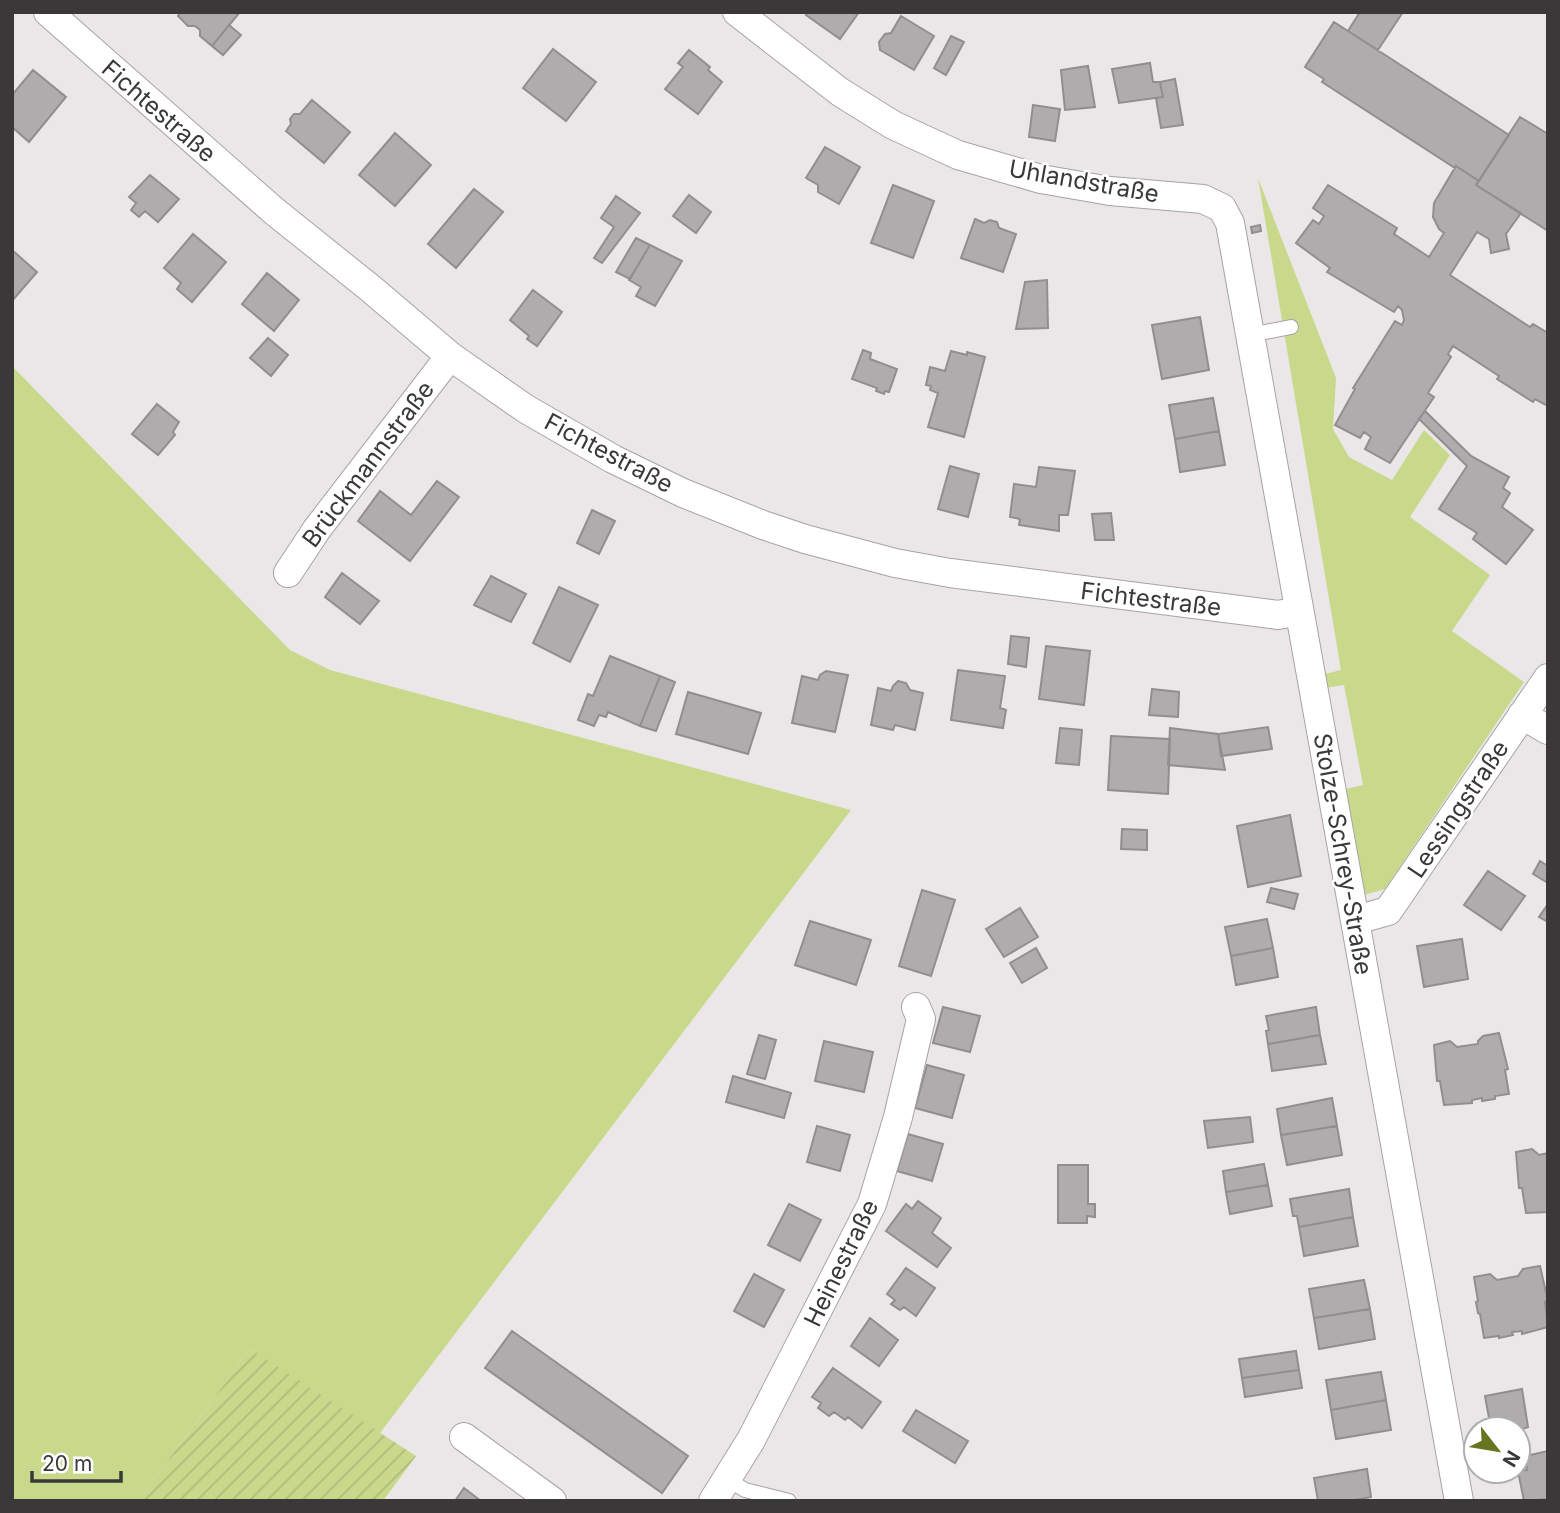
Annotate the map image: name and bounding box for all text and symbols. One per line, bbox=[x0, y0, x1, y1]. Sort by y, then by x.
street label: Fichtestraße bbox=[96, 54, 222, 168]
street label: Uhlandstraße bbox=[1007, 154, 1161, 208]
street label: Brückmannstraße bbox=[296, 375, 440, 553]
street label: Fichtestraße bbox=[540, 407, 678, 499]
street label: Fichtestraße bbox=[1079, 576, 1223, 622]
street label: Stolze-Schrey-Straße bbox=[1307, 731, 1379, 977]
street label: Lessingstraße bbox=[1401, 735, 1515, 883]
street label: Heinestraße bbox=[798, 1195, 884, 1331]
north arrow bbox=[1462, 1415, 1532, 1485]
scale bar bbox=[32, 1440, 121, 1484]
text: N bbox=[1498, 1446, 1525, 1471]
text: 20 m bbox=[42, 1451, 92, 1476]

